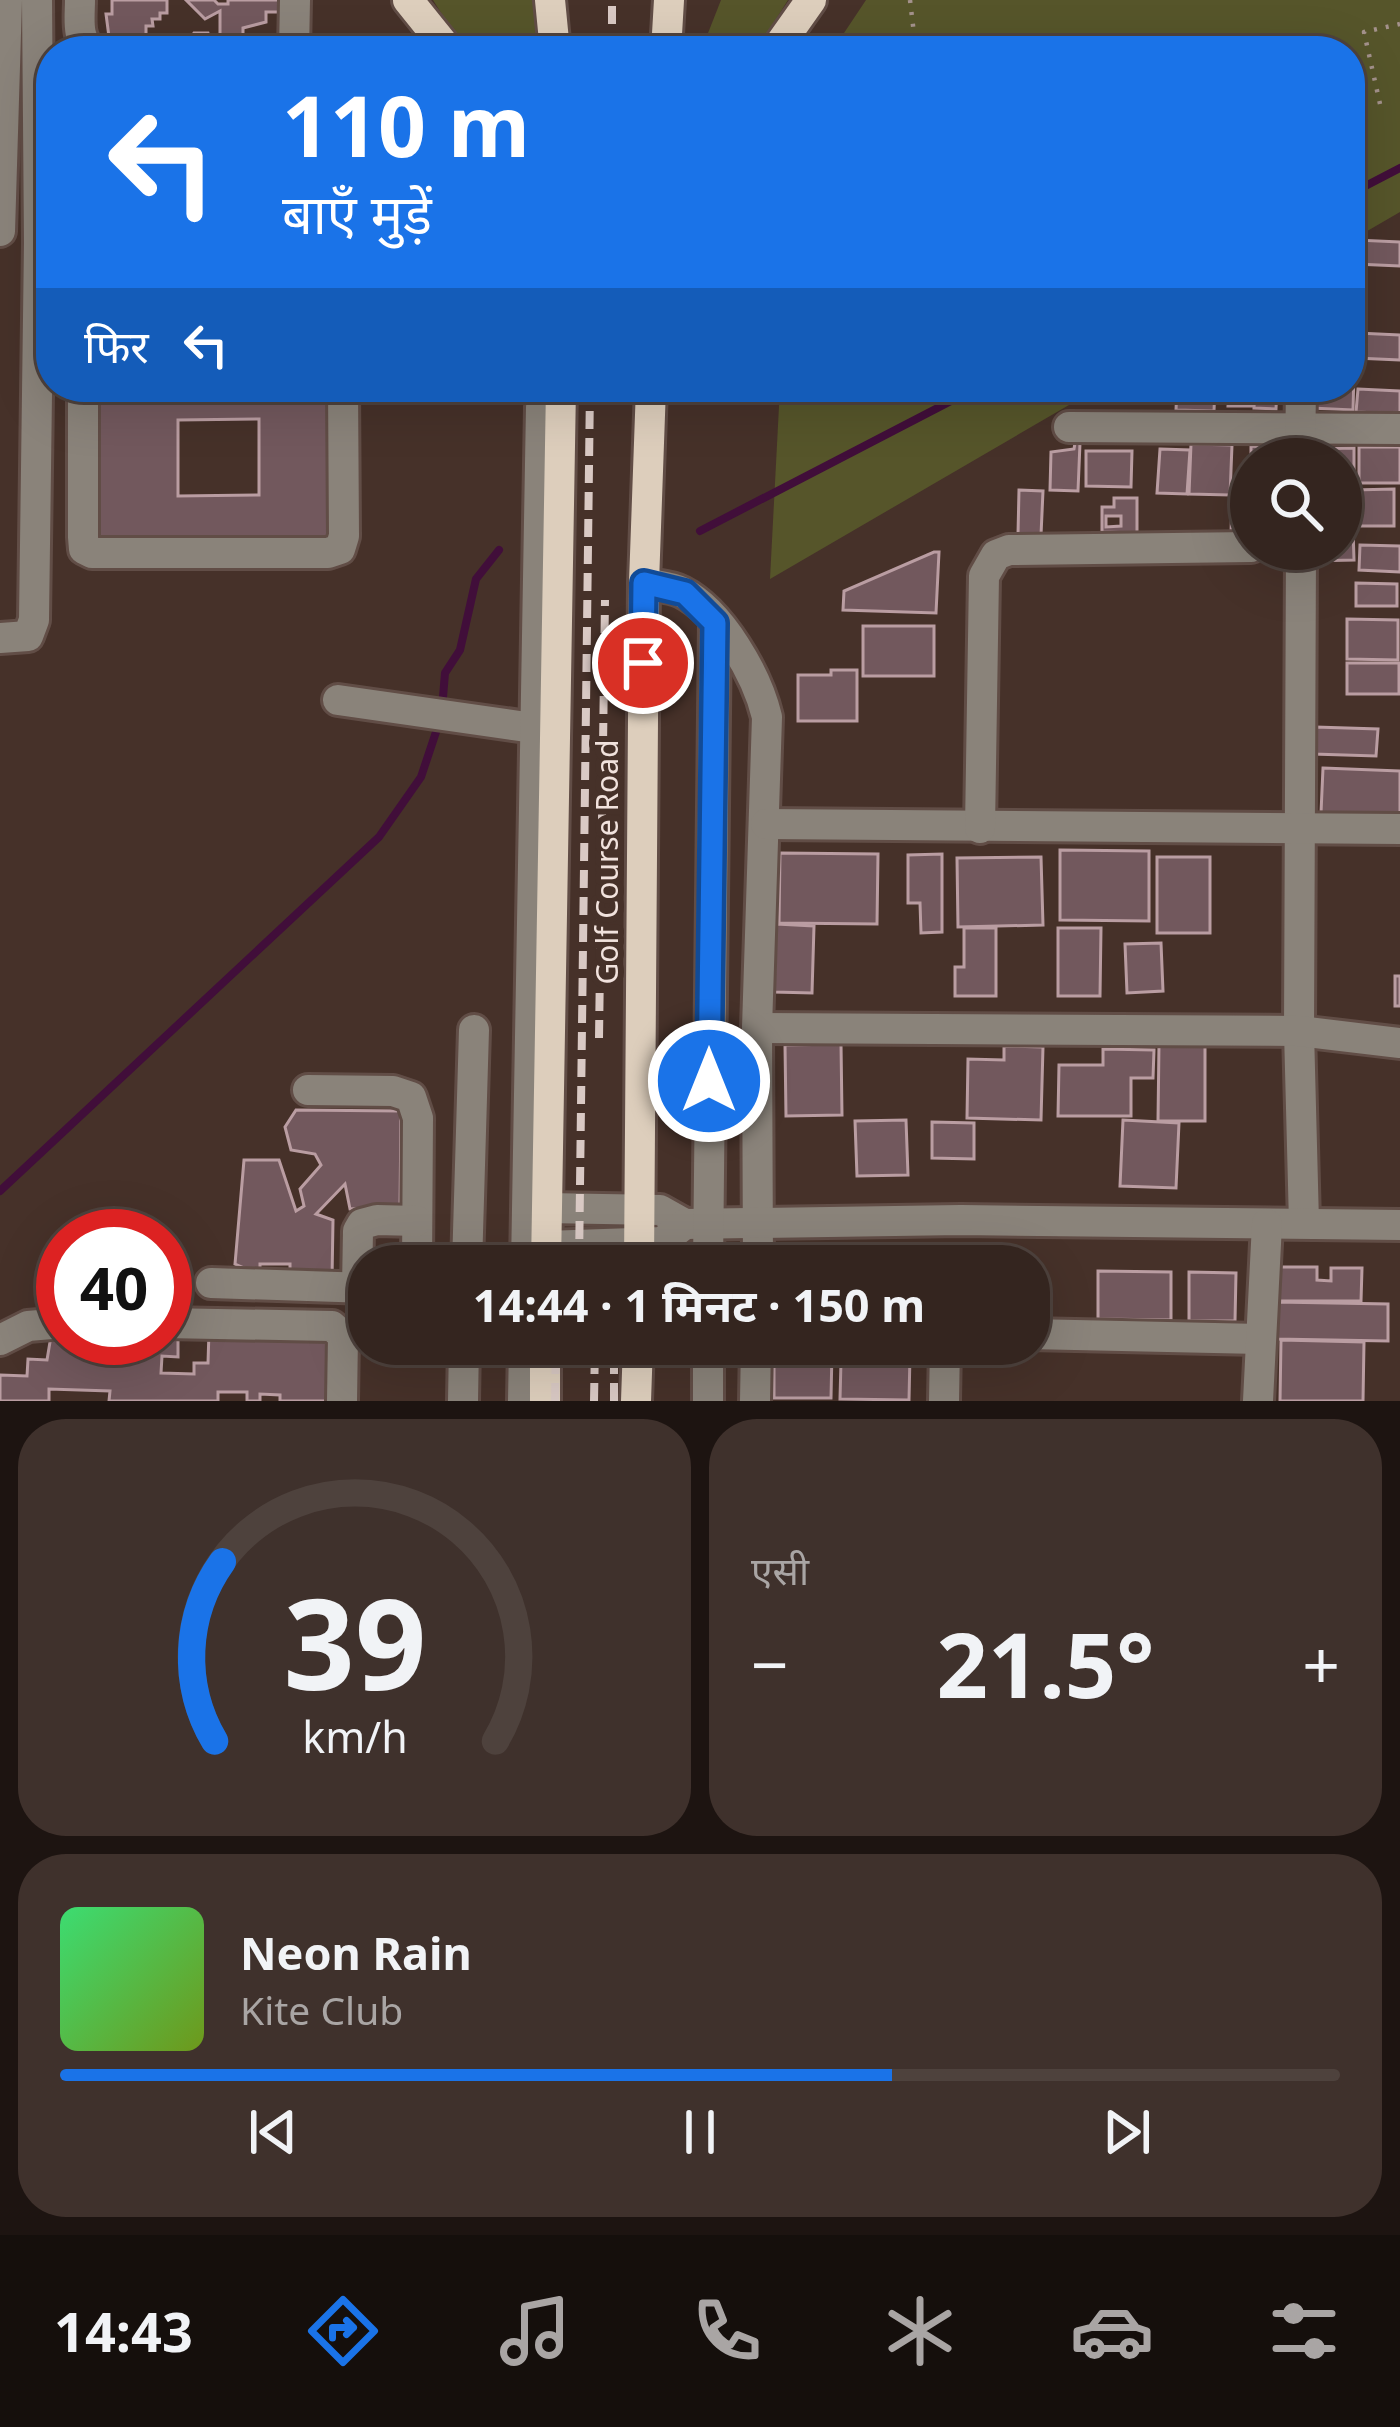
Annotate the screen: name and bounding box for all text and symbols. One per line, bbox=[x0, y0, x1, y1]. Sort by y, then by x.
text: 110 m bbox=[282, 67, 530, 182]
icon: left bbox=[84, 84, 240, 240]
text: बाएँ मुड़ें bbox=[282, 176, 432, 250]
icon: left bbox=[173, 312, 239, 378]
text: फिर bbox=[84, 315, 149, 376]
map controls bbox=[1230, 438, 1362, 570]
button: search bbox=[1230, 438, 1362, 570]
pin bbox=[592, 612, 694, 714]
icon: arrive bbox=[610, 630, 676, 696]
street label: Golf Course Road bbox=[586, 739, 627, 985]
position arrow bbox=[646, 1018, 772, 1144]
speed limit sign: 40 bbox=[36, 1209, 192, 1365]
text: 14:44 · 1 मिनट · 150 m bbox=[473, 1274, 925, 1335]
text: एसी bbox=[751, 1543, 809, 1596]
text: 39 bbox=[283, 1557, 426, 1727]
text: 21.5° bbox=[937, 1602, 1154, 1724]
text: − bbox=[751, 1618, 789, 1708]
text: + bbox=[1302, 1618, 1340, 1708]
text: km/h bbox=[302, 1706, 407, 1765]
text: Neon Rain bbox=[240, 1922, 472, 1983]
text: Kite Club bbox=[240, 1983, 403, 2036]
icon: previous bbox=[240, 2099, 306, 2165]
icon: pause bbox=[667, 2099, 733, 2165]
icon: next bbox=[1094, 2099, 1160, 2165]
icon: directions bbox=[301, 2289, 385, 2373]
icon: music bbox=[493, 2289, 577, 2373]
icon: phone bbox=[685, 2289, 769, 2373]
icon: climate bbox=[878, 2289, 962, 2373]
icon: car bbox=[1070, 2289, 1154, 2373]
icon: filters bbox=[1262, 2289, 1346, 2373]
text: 14:43 bbox=[54, 2294, 193, 2368]

